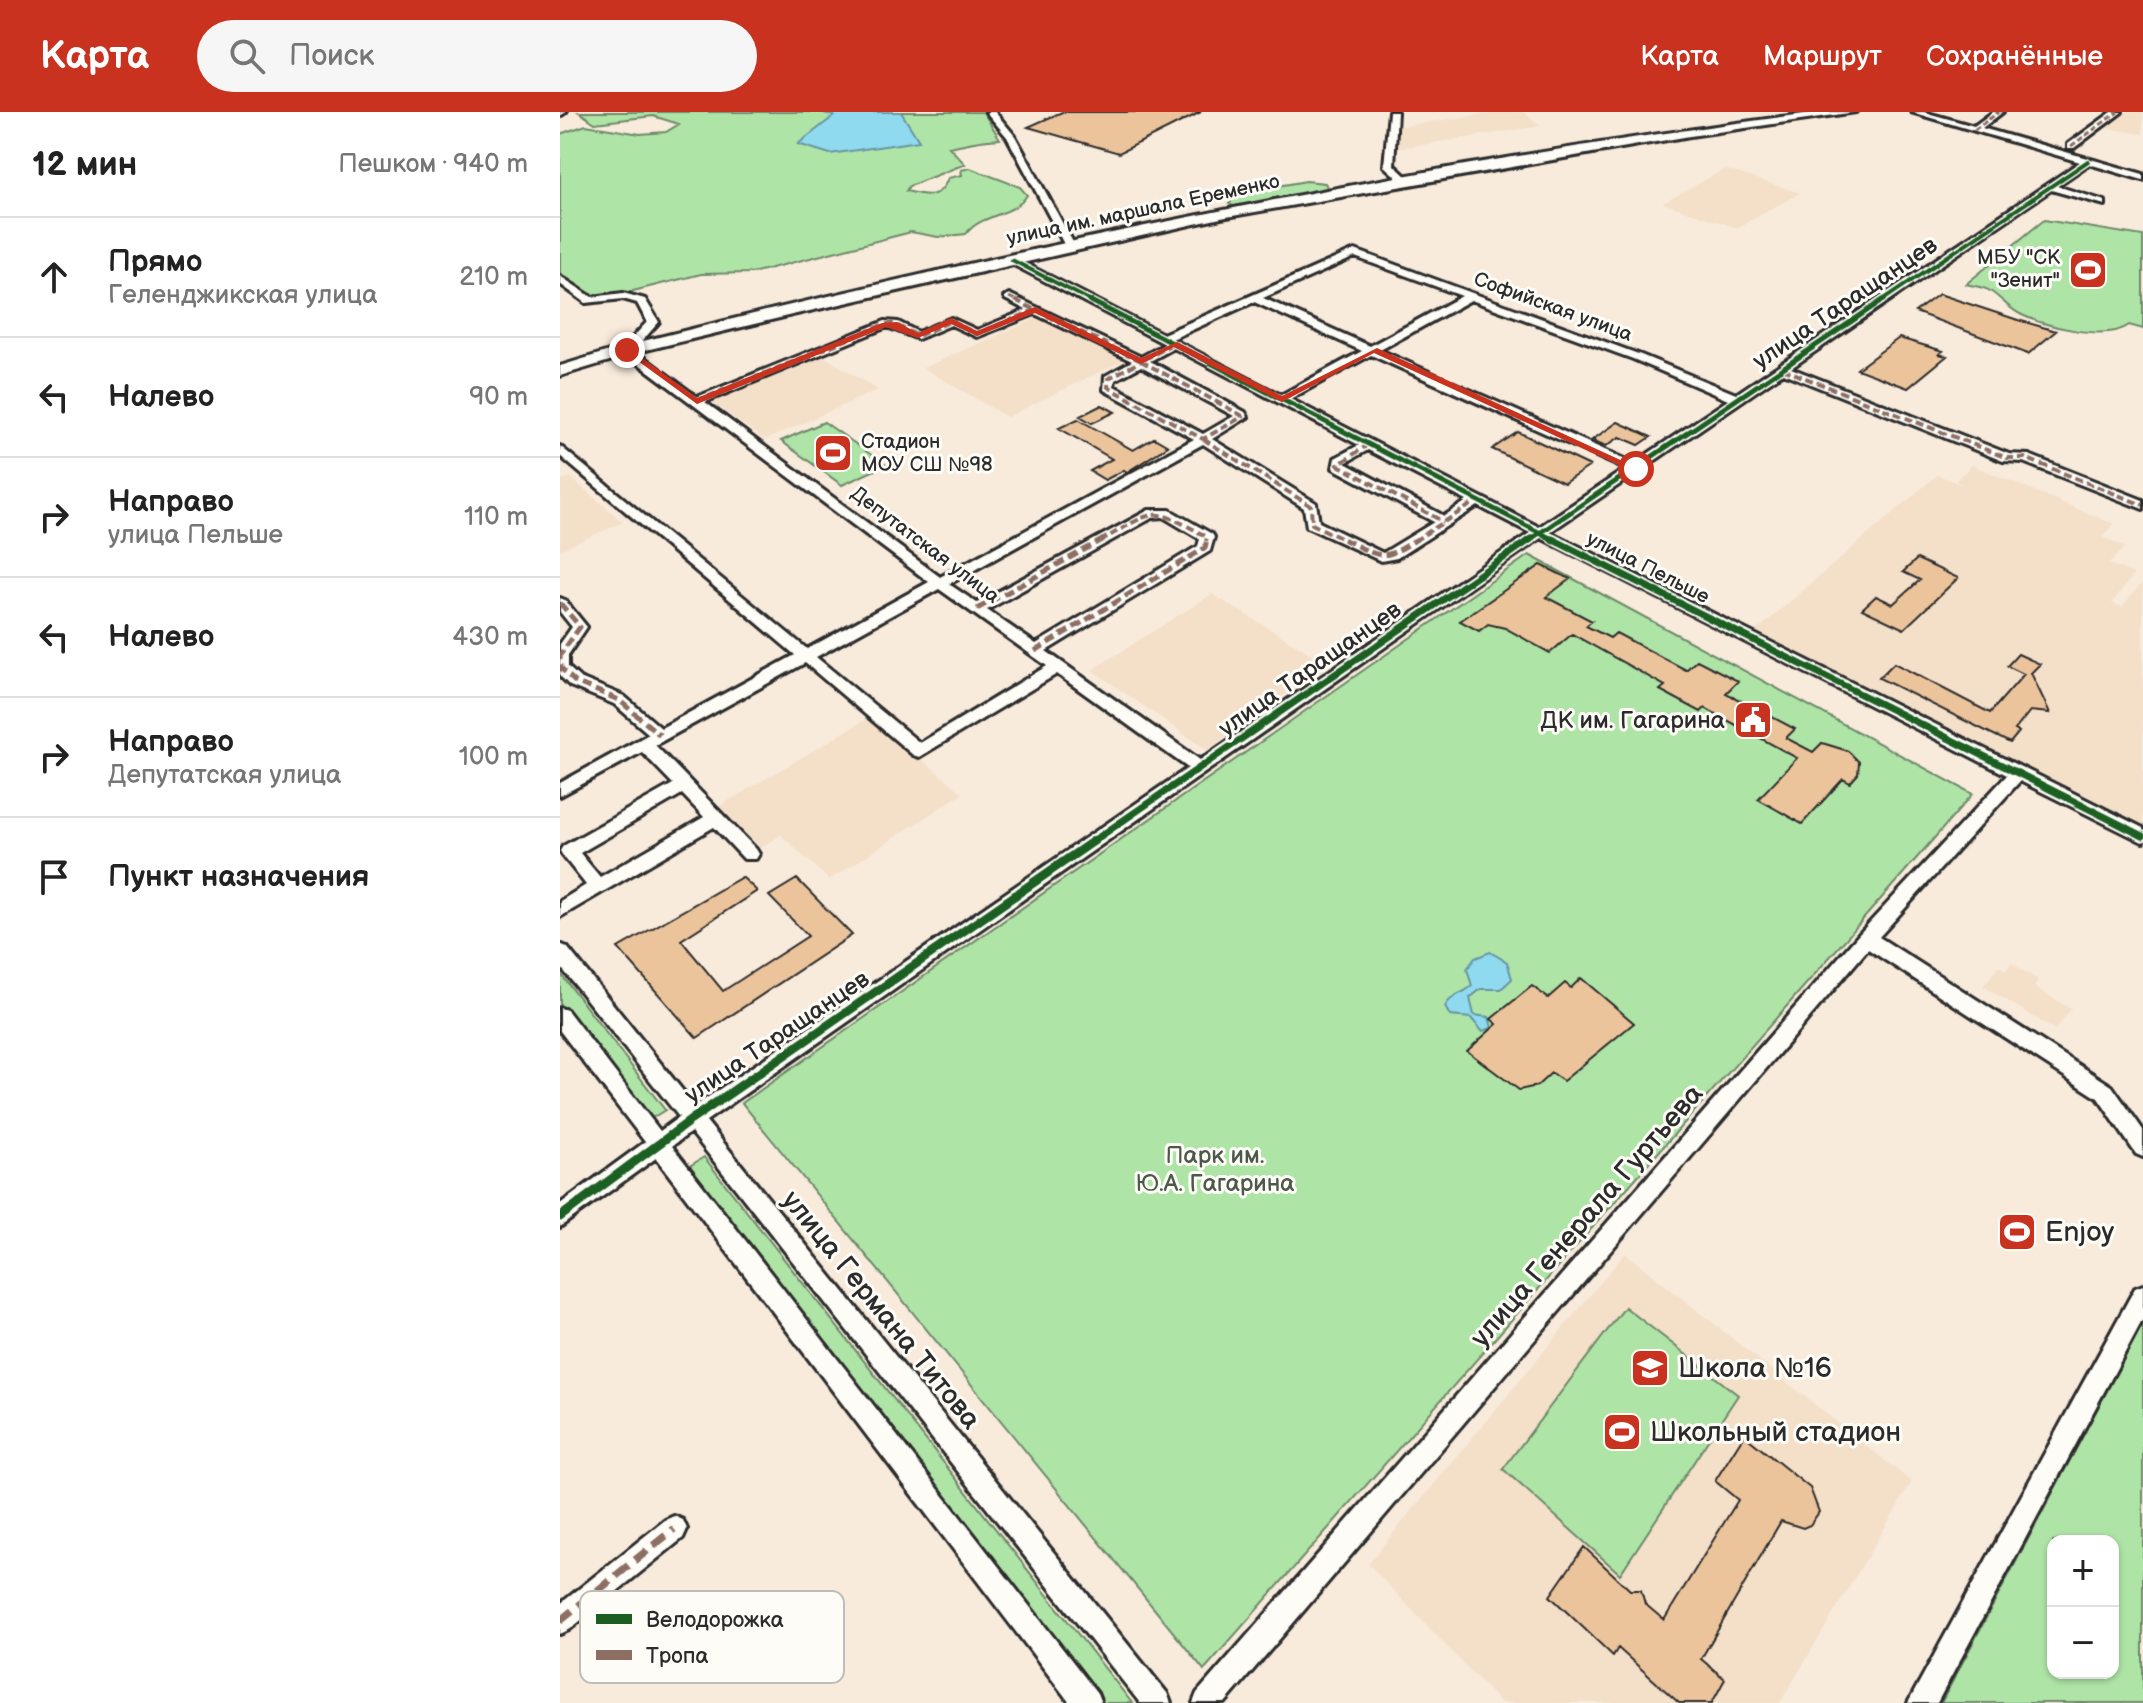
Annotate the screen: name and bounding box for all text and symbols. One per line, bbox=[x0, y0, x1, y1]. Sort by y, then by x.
search box bbox=[197, 20, 757, 92]
text: Карта bbox=[40, 34, 149, 79]
icon: search bbox=[225, 34, 269, 78]
text: Поиск bbox=[289, 38, 375, 74]
text: Карта bbox=[1640, 40, 1719, 73]
text: Маршрут bbox=[1763, 40, 1882, 73]
text: Сохранённые bbox=[1926, 40, 2103, 73]
text: 12 мин bbox=[32, 144, 137, 185]
text: Пешком · 940 m bbox=[338, 149, 528, 180]
street label: улица им. маршала Еременко bbox=[1004, 169, 1282, 251]
street label: улица Таращанцев bbox=[1747, 230, 1943, 375]
text: Прямо bbox=[108, 244, 202, 280]
place label: МБУ "СК "Зенит" bbox=[1977, 246, 2060, 293]
sports icon: МБУ "СК "Зенит" bbox=[2067, 249, 2109, 291]
icon: ahead bbox=[32, 255, 76, 299]
text: 210 m bbox=[459, 262, 528, 293]
street label: Софийская улица bbox=[1470, 267, 1636, 347]
text: Геленджикская улица bbox=[108, 280, 378, 311]
route end bbox=[609, 332, 645, 368]
icon: left bbox=[32, 375, 76, 419]
text: Налево bbox=[108, 379, 214, 415]
text: 90 m bbox=[469, 382, 528, 413]
place label: Стадион МОУ СШ №98 bbox=[861, 430, 993, 477]
sports icon: Стадион МОУ СШ №98 bbox=[812, 432, 854, 474]
route start bbox=[1618, 451, 1654, 487]
street label: Депутатская улица bbox=[846, 481, 1004, 609]
text: Направо bbox=[108, 484, 234, 520]
icon: right bbox=[32, 495, 76, 539]
text: 110 m bbox=[464, 502, 528, 533]
text: улица Пельше bbox=[108, 520, 283, 551]
street label: улица Пельше bbox=[1583, 527, 1713, 609]
street label: улица Таращанцев bbox=[1213, 595, 1407, 743]
icon: left bbox=[32, 615, 76, 659]
text: Налево bbox=[108, 619, 214, 655]
text: 430 m bbox=[452, 622, 528, 653]
public building icon: ДК им. Гагарина bbox=[1732, 699, 1774, 741]
place label: ДК им. Гагарина bbox=[1541, 706, 1725, 735]
text: Направо bbox=[108, 724, 234, 760]
icon: right bbox=[32, 735, 76, 779]
text: 100 m bbox=[459, 742, 528, 773]
text: Депутатская улица bbox=[108, 760, 341, 791]
icon: arrive bbox=[32, 855, 76, 899]
text: Пункт назначения bbox=[108, 859, 369, 895]
street label: улица Таращанцев bbox=[679, 964, 875, 1109]
street label: улица Генерала Гуртьева bbox=[1464, 1078, 1710, 1354]
park label: Парк им. Ю.А. Гагарина bbox=[1135, 1141, 1295, 1198]
street label: улица Германа Титова bbox=[775, 1184, 988, 1436]
sports icon: Enjoy bbox=[1996, 1211, 2038, 1253]
place label: Enjoy bbox=[2045, 1216, 2114, 1249]
school or university icon: Школа №16 bbox=[1629, 1347, 1671, 1389]
place label: Школа №16 bbox=[1678, 1352, 1832, 1385]
sports icon: Школьный стадион bbox=[1601, 1411, 1643, 1453]
place label: Школьный стадион bbox=[1650, 1416, 1901, 1449]
map controls bbox=[2047, 1535, 2119, 1679]
button: + bbox=[2047, 1535, 2119, 1607]
legend bbox=[580, 1591, 844, 1683]
text: Велодорожка bbox=[646, 1607, 784, 1634]
button: − bbox=[2047, 1607, 2119, 1679]
text: Тропа bbox=[646, 1643, 708, 1670]

